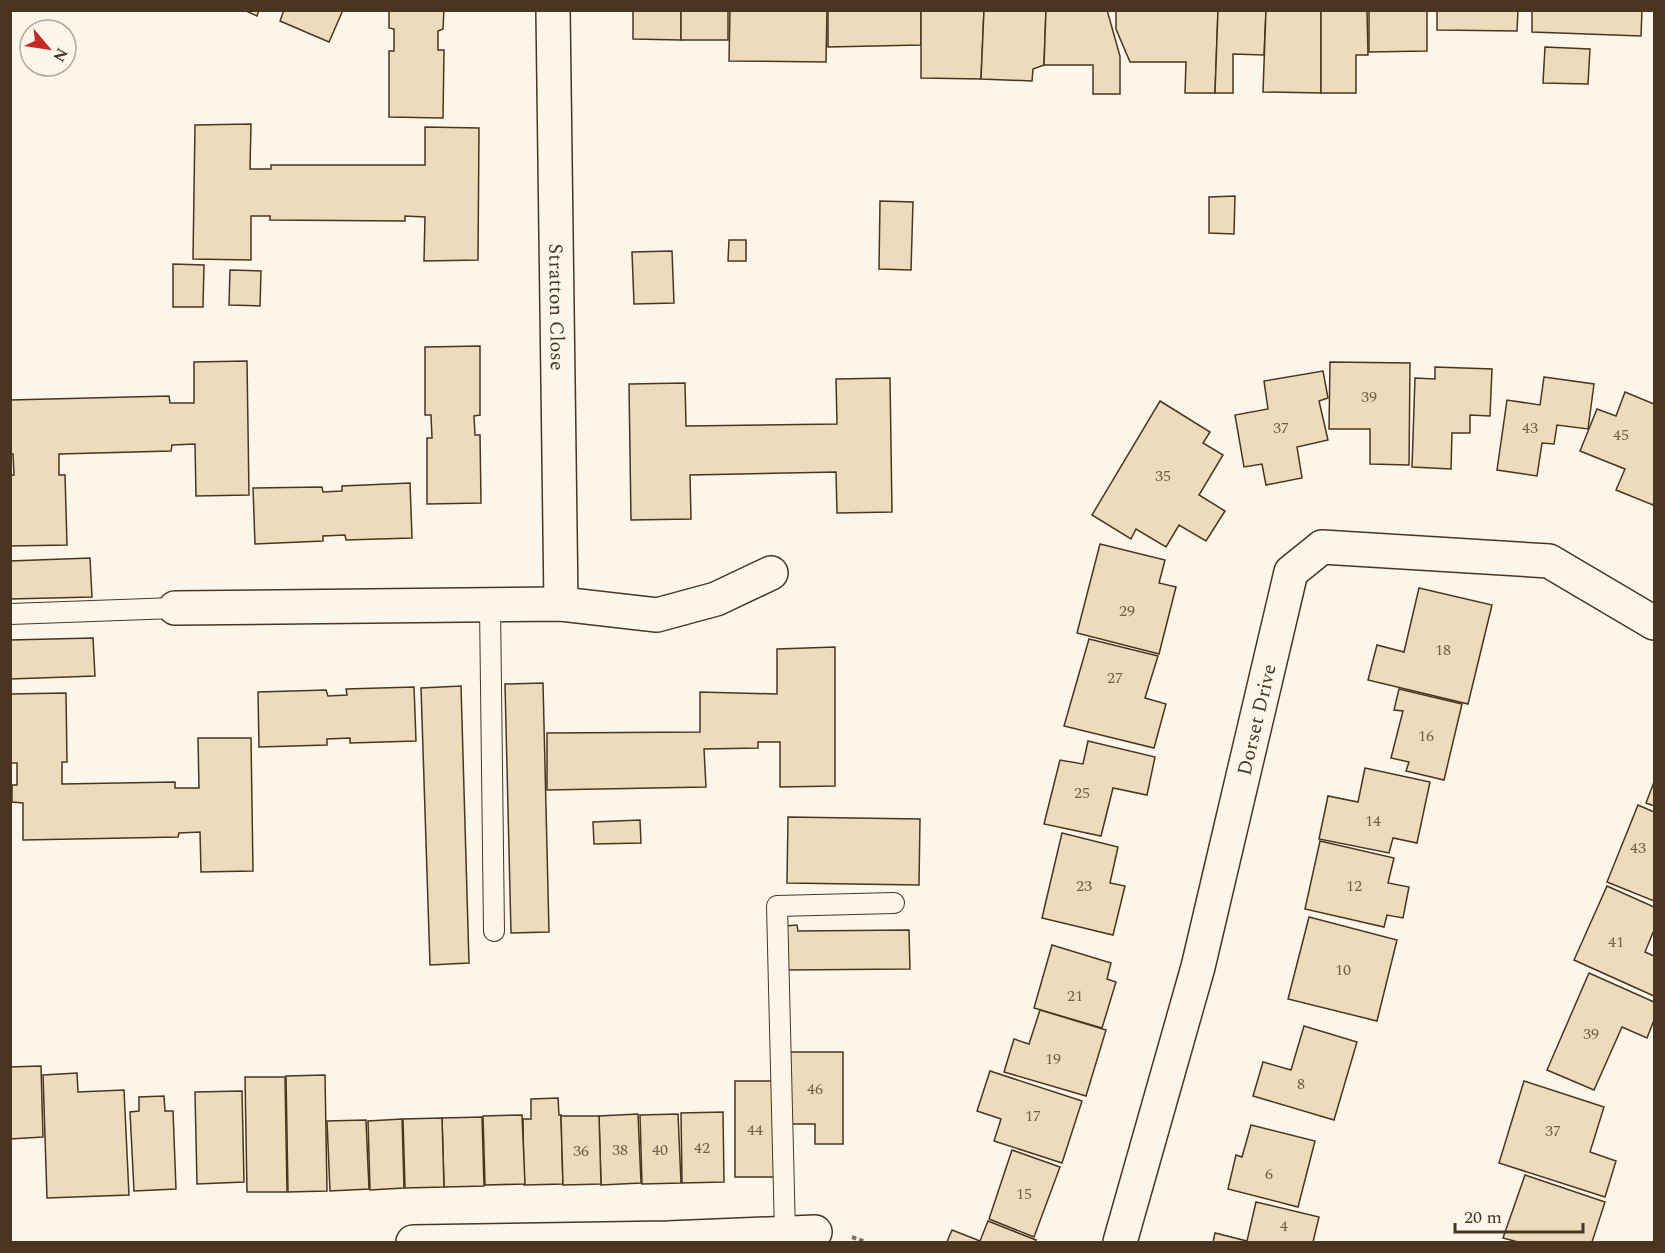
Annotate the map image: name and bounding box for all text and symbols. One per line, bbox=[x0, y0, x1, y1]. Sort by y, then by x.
north arrow bbox=[18, 18, 78, 78]
text: N bbox=[47, 43, 74, 66]
street label: Stratton Close bbox=[540, 243, 572, 371]
house number: 39 bbox=[1361, 385, 1377, 409]
house number: 37 bbox=[1273, 416, 1289, 440]
house number: 43 bbox=[1522, 416, 1538, 440]
house number: 45 bbox=[1613, 423, 1629, 447]
house number: 35 bbox=[1155, 464, 1171, 488]
house number: 29 bbox=[1119, 599, 1135, 623]
house number: 18 bbox=[1435, 638, 1451, 662]
street label: Dorset Drive bbox=[1230, 661, 1285, 779]
house number: 27 bbox=[1107, 666, 1123, 690]
house number: 16 bbox=[1418, 724, 1434, 748]
house number: 25 bbox=[1074, 781, 1090, 805]
house number: 14 bbox=[1365, 809, 1381, 833]
house number: 43 bbox=[1630, 836, 1646, 860]
house number: 23 bbox=[1076, 874, 1092, 898]
house number: 12 bbox=[1346, 874, 1362, 898]
house number: 41 bbox=[1608, 930, 1624, 954]
house number: 10 bbox=[1335, 958, 1351, 982]
house number: 21 bbox=[1067, 984, 1083, 1008]
house number: 39 bbox=[1583, 1022, 1599, 1046]
house number: 19 bbox=[1045, 1047, 1061, 1071]
house number: 8 bbox=[1297, 1072, 1305, 1096]
house number: 46 bbox=[807, 1077, 823, 1101]
house number: 17 bbox=[1025, 1104, 1041, 1128]
house number: 44 bbox=[747, 1118, 763, 1142]
house number: 37 bbox=[1545, 1119, 1561, 1143]
house number: 42 bbox=[694, 1136, 710, 1160]
house number: 38 bbox=[612, 1138, 628, 1162]
house number: 40 bbox=[652, 1138, 668, 1162]
house number: 36 bbox=[573, 1139, 589, 1163]
house number: 6 bbox=[1265, 1162, 1273, 1186]
house number: 15 bbox=[1016, 1182, 1032, 1206]
scale bar bbox=[1455, 1196, 1582, 1234]
text: 20 m bbox=[1464, 1204, 1502, 1231]
house number: 4 bbox=[1280, 1214, 1288, 1238]

